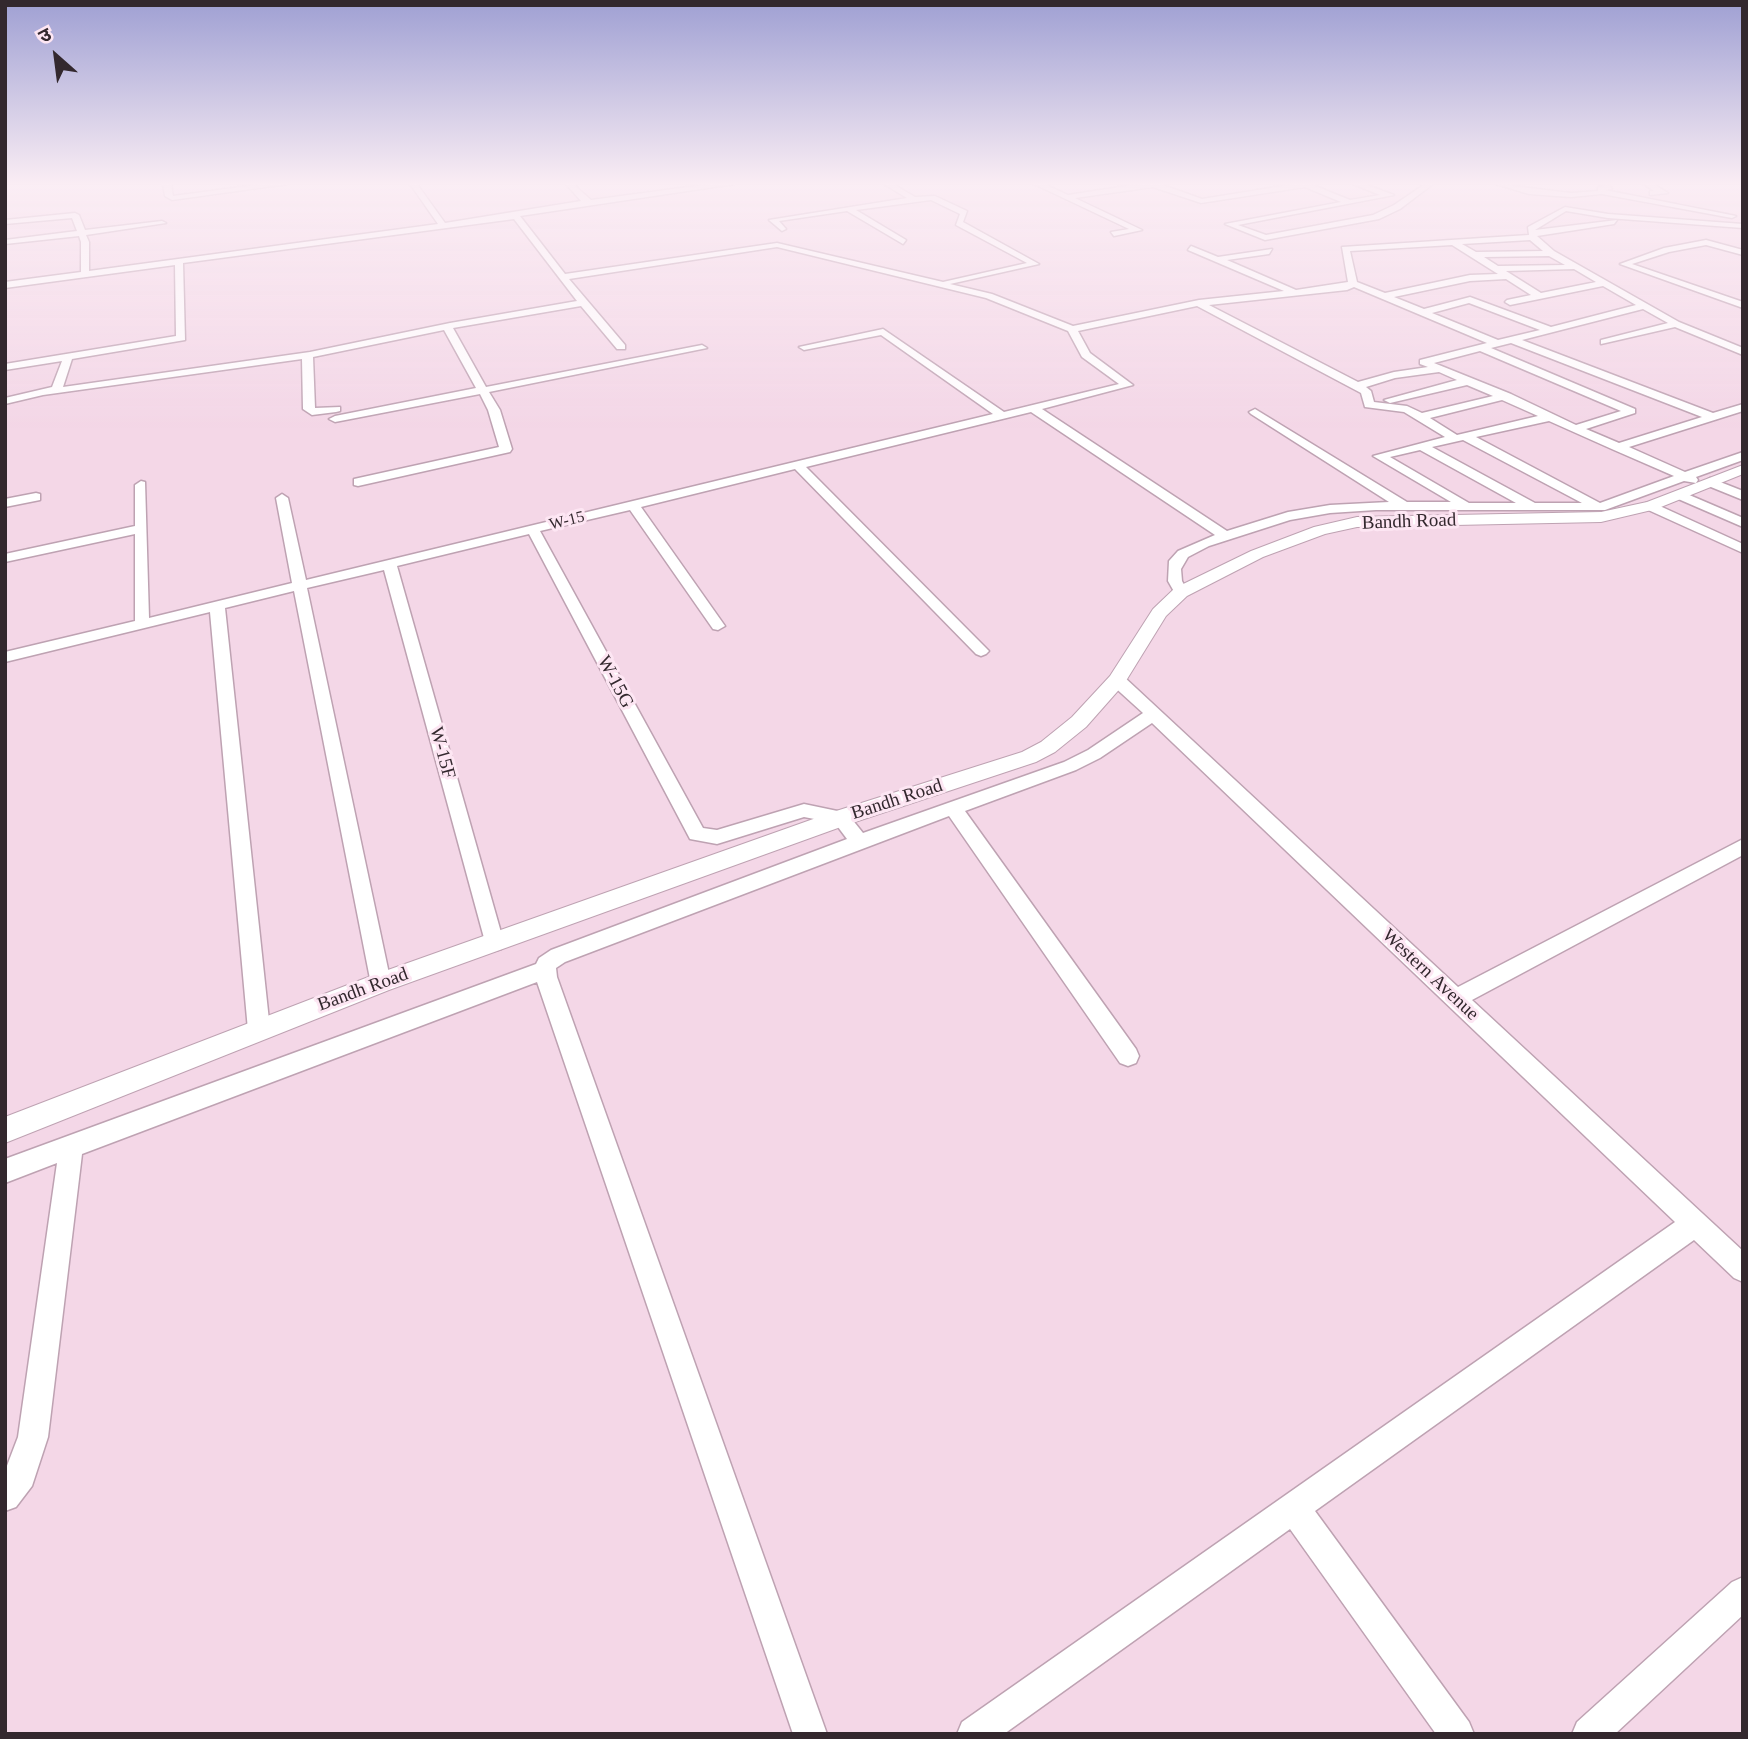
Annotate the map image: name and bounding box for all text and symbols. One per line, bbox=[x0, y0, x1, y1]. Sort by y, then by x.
north arrow bbox=[21, 21, 91, 91]
text: उ bbox=[35, 23, 57, 51]
street label: W-15 bbox=[546, 507, 588, 535]
street label: Bandh Road bbox=[1354, 509, 1464, 535]
street label: W-15G bbox=[591, 651, 639, 713]
street label: W-15F bbox=[424, 724, 460, 782]
street label: Bandh Road bbox=[842, 772, 952, 828]
street label: Western Avenue bbox=[1369, 917, 1491, 1033]
street label: Bandh Road bbox=[308, 961, 418, 1019]

